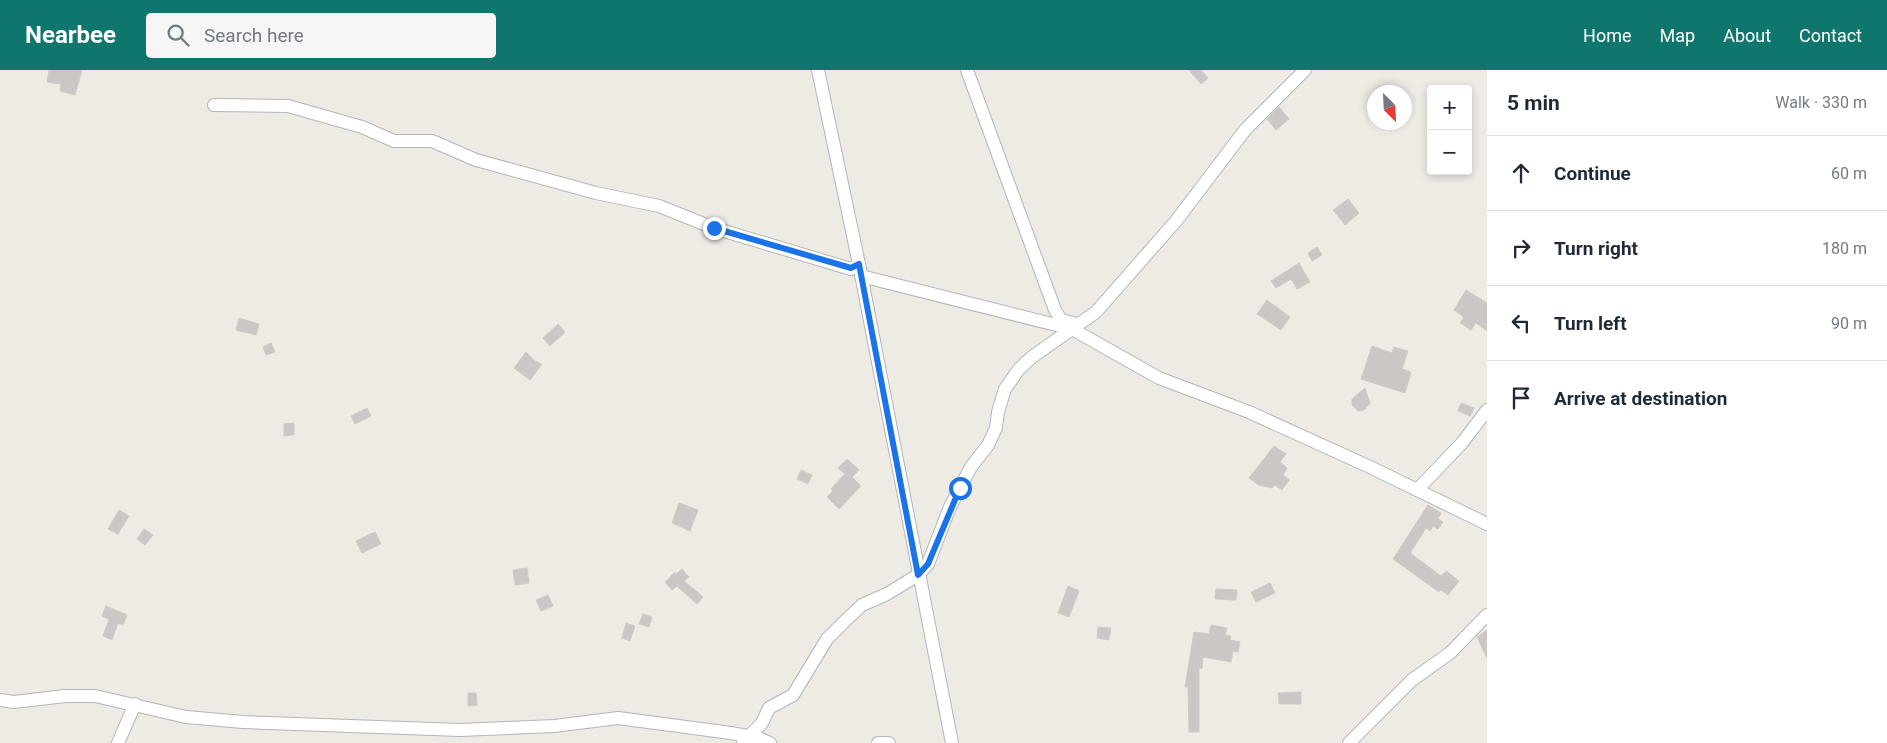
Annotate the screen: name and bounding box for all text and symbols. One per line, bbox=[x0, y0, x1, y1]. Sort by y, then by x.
search box bbox=[146, 13, 496, 58]
text: Nearbee bbox=[25, 21, 116, 49]
icon: search bbox=[164, 21, 192, 49]
text: Search here bbox=[204, 24, 304, 47]
text: Home bbox=[1583, 25, 1632, 46]
text: Map bbox=[1660, 25, 1695, 46]
text: About bbox=[1723, 25, 1771, 46]
text: Contact bbox=[1799, 25, 1862, 46]
north arrow bbox=[1367, 85, 1412, 130]
map controls bbox=[1427, 85, 1472, 175]
button: + bbox=[1427, 85, 1472, 130]
text: 5 min bbox=[1507, 91, 1560, 115]
text: Walk · 330 m bbox=[1775, 93, 1867, 112]
button: − bbox=[1427, 130, 1472, 175]
icon: ahead bbox=[1507, 159, 1535, 187]
text: Continue bbox=[1554, 162, 1631, 185]
text: 60 m bbox=[1831, 164, 1867, 183]
route end bbox=[703, 217, 726, 240]
icon: right bbox=[1507, 234, 1535, 262]
text: Turn right bbox=[1554, 237, 1638, 260]
text: 180 m bbox=[1822, 239, 1867, 258]
icon: left bbox=[1507, 309, 1535, 337]
text: Turn left bbox=[1554, 312, 1627, 335]
text: 90 m bbox=[1831, 314, 1867, 333]
icon: arrive bbox=[1507, 384, 1535, 412]
text: Arrive at destination bbox=[1554, 387, 1727, 410]
route start bbox=[949, 477, 972, 500]

